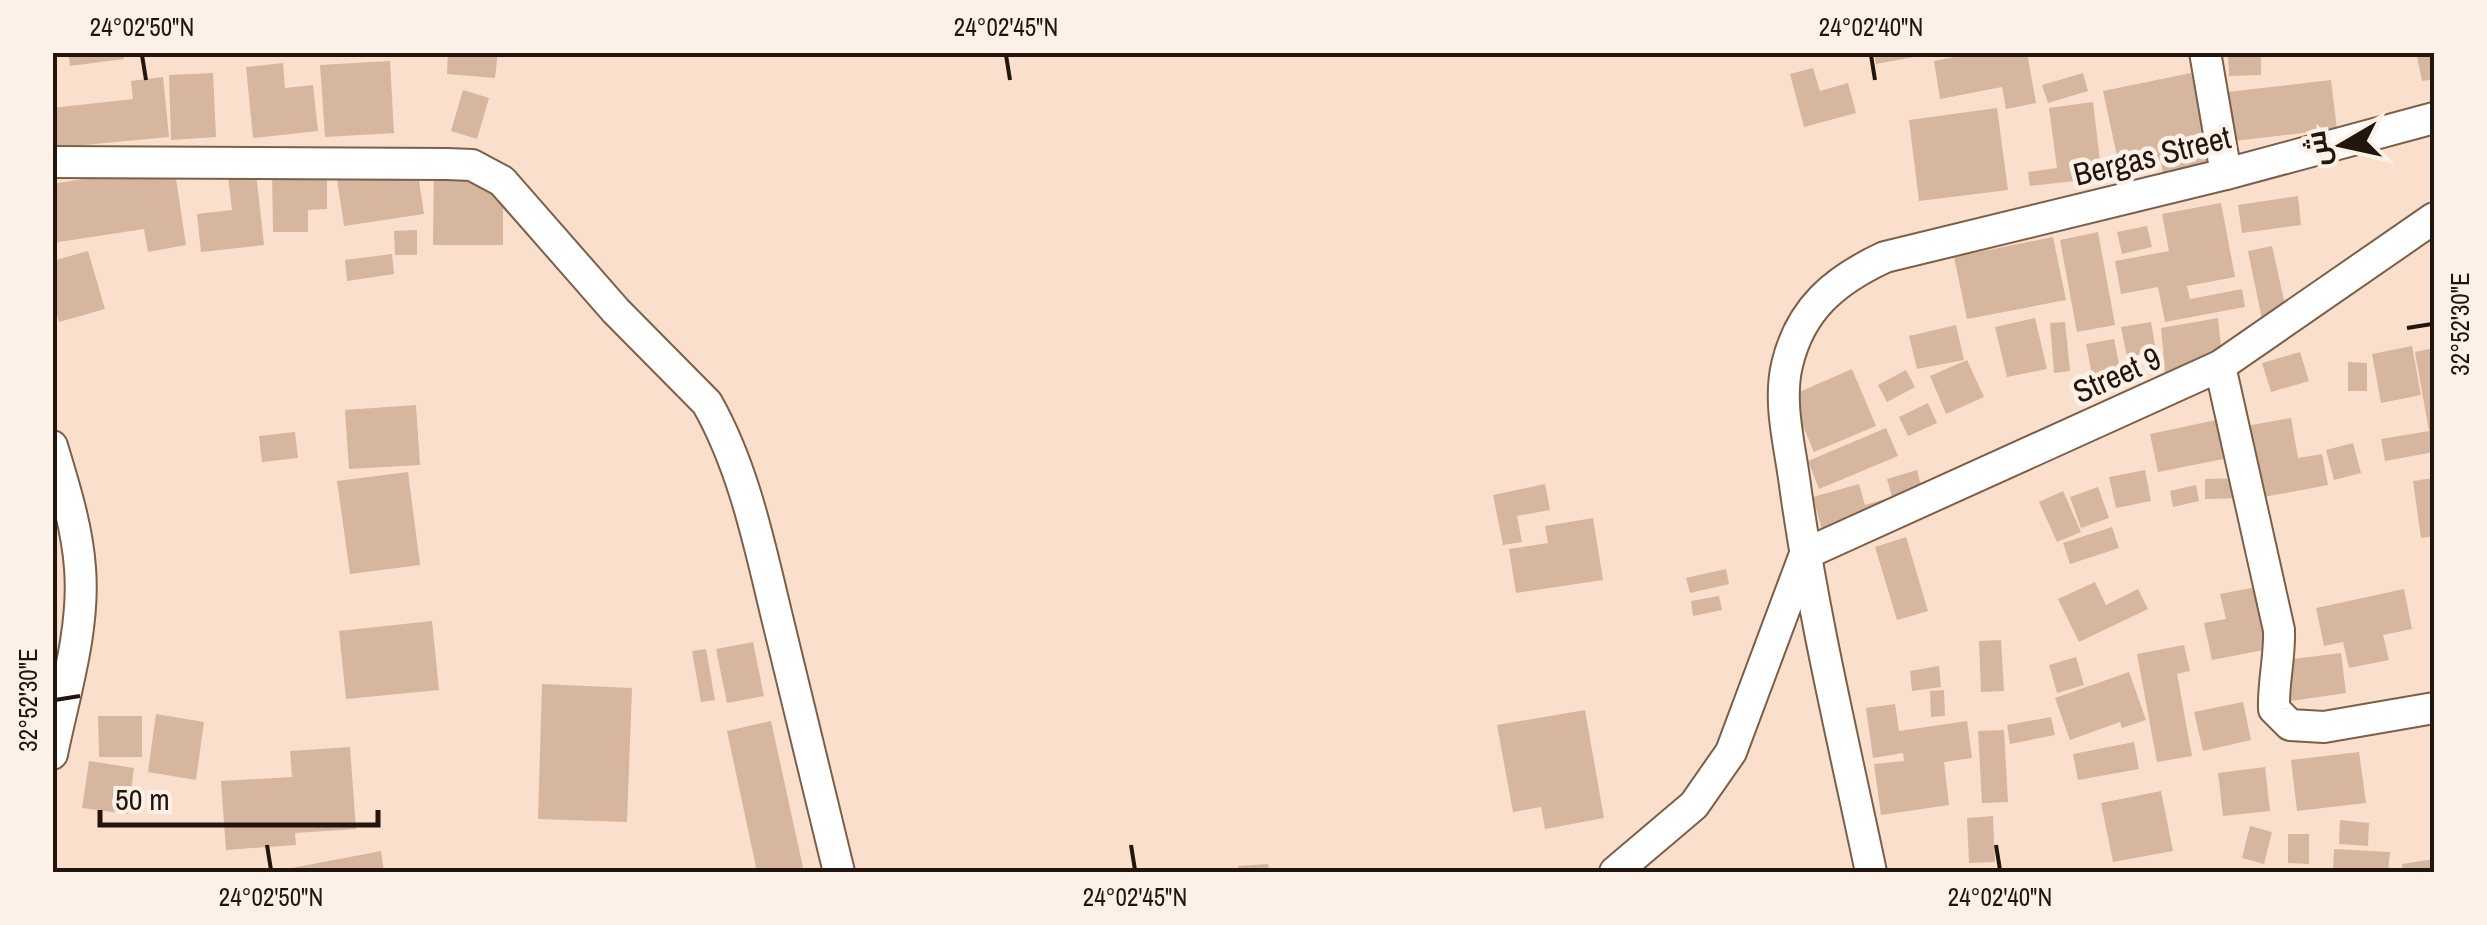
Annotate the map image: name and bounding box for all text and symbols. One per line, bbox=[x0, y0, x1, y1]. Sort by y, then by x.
text: 24°02'50"N bbox=[90, 10, 194, 44]
text: 24°02'45"N bbox=[954, 10, 1058, 44]
text: 24°02'40"N bbox=[1819, 10, 1923, 44]
north arrow bbox=[2292, 95, 2392, 195]
street label: Bergas Street bbox=[2069, 115, 2235, 196]
text: ش bbox=[2296, 128, 2339, 170]
text: 32°52'30"E bbox=[2443, 272, 2477, 376]
street label: Street 9 bbox=[2066, 336, 2168, 413]
text: 32°52'30"E bbox=[11, 648, 45, 752]
scale bar bbox=[100, 765, 378, 827]
text: 50 m bbox=[115, 779, 170, 819]
text: 24°02'50"N bbox=[219, 880, 323, 914]
text: 24°02'45"N bbox=[1083, 880, 1187, 914]
text: 24°02'40"N bbox=[1948, 880, 2052, 914]

